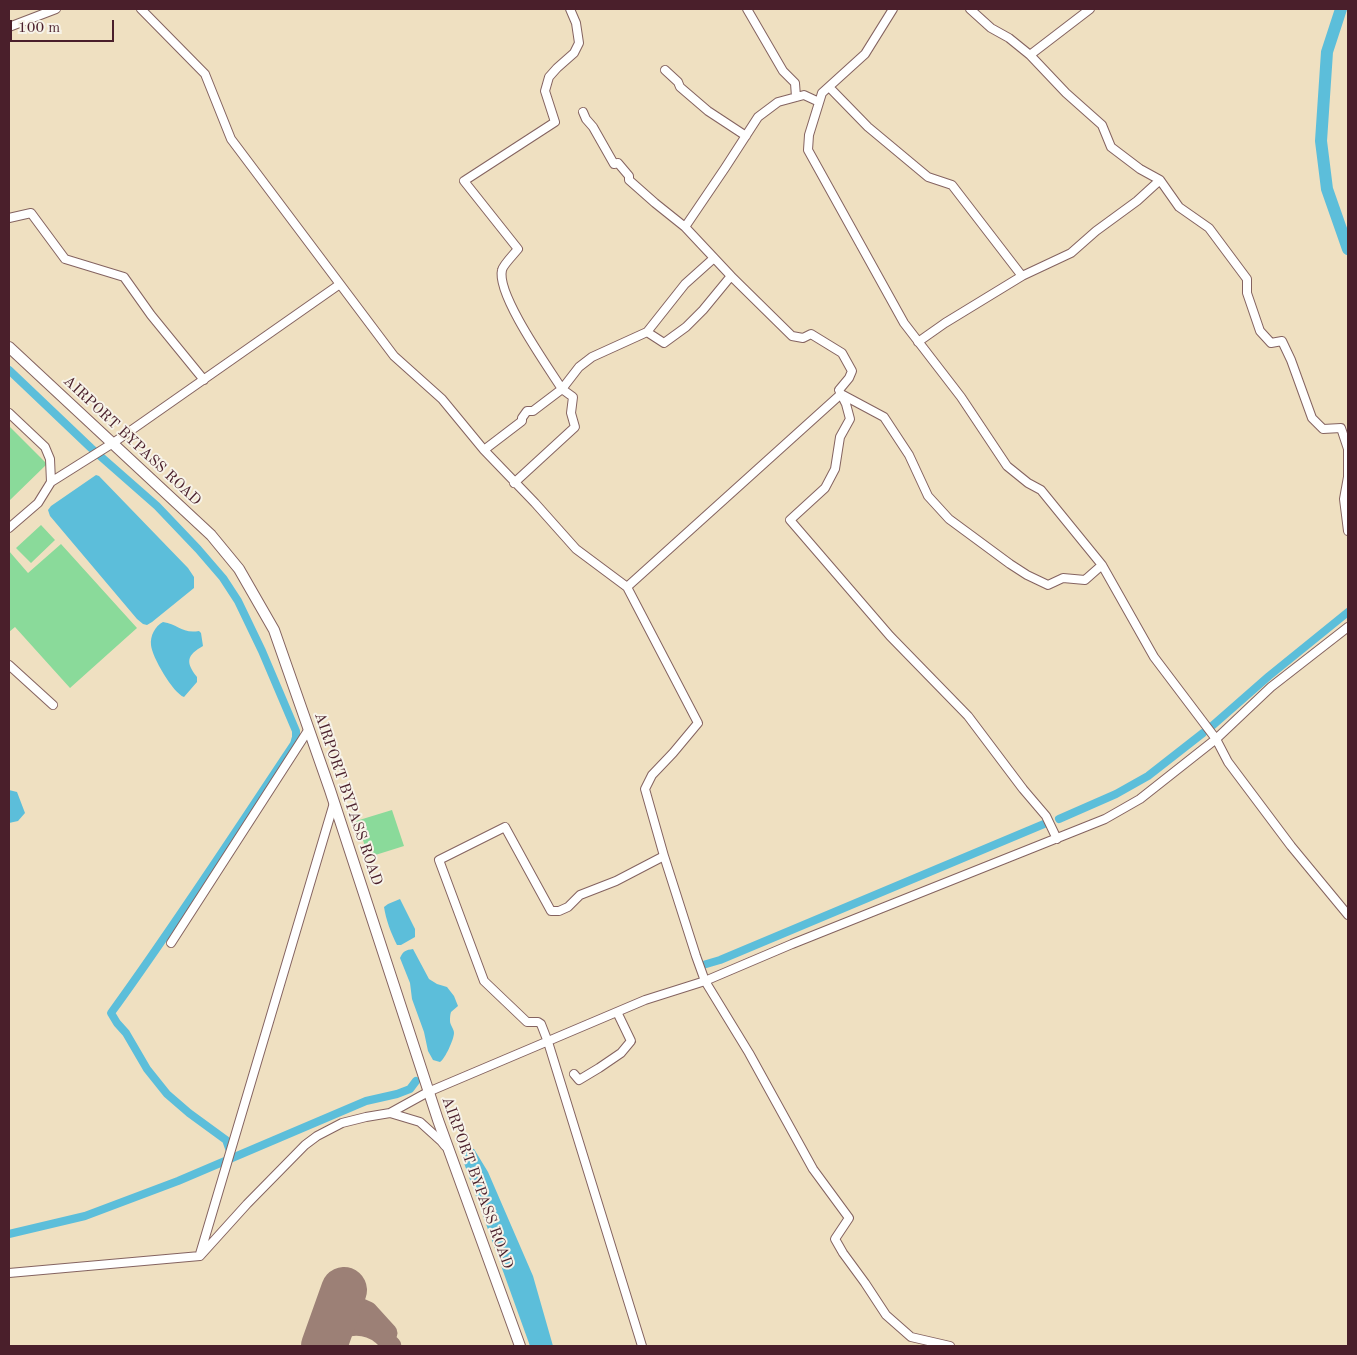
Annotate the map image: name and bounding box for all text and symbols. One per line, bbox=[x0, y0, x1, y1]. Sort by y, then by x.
scale bar bbox=[12, 10, 116, 42]
text: 100 m bbox=[18, 21, 60, 36]
street label: AIRPORT BYPASS ROAD bbox=[59, 372, 205, 510]
street label: AIRPORT BYPASS ROAD bbox=[310, 710, 386, 888]
street label: AIRPORT BYPASS ROAD bbox=[437, 1094, 517, 1272]

